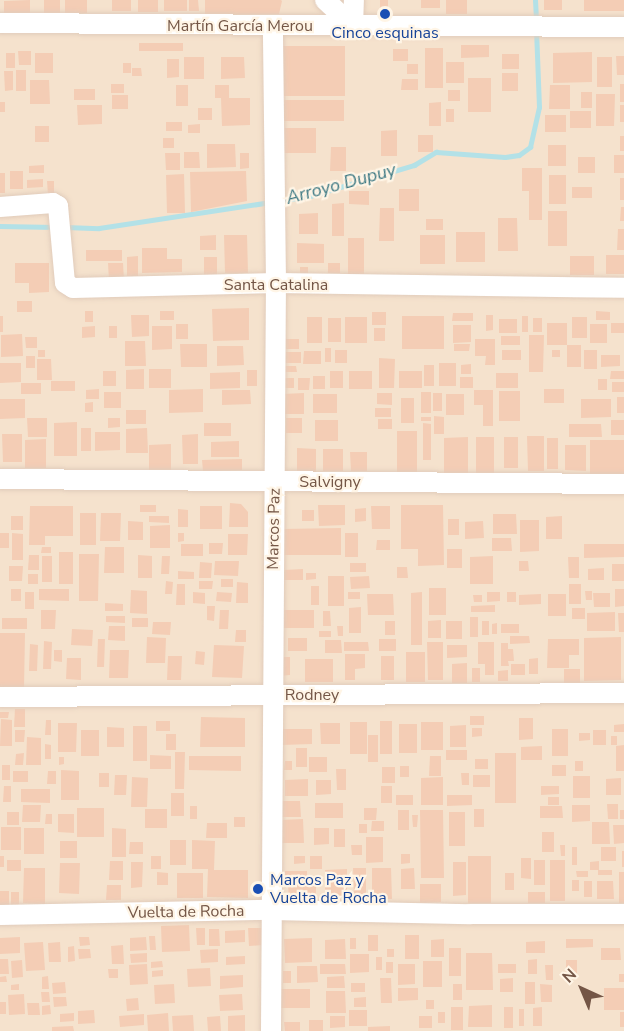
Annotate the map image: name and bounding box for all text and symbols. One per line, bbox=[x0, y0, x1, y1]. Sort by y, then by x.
marker: Cinco esquinas bbox=[378, 7, 392, 21]
street label: Martín García Merou bbox=[167, 16, 313, 36]
place label: Cinco esquinas bbox=[331, 23, 439, 43]
water label: Arroyo Dupuy bbox=[284, 159, 398, 209]
street label: Santa Catalina bbox=[224, 275, 328, 295]
street label: Salvigny bbox=[299, 472, 361, 492]
street label: Marcos Paz bbox=[264, 488, 284, 570]
street label: Rodney bbox=[285, 685, 339, 705]
place label: Marcos Paz y Vuelta de Rocha bbox=[270, 870, 387, 908]
marker: Marcos Paz y Vuelta de Rocha bbox=[251, 882, 265, 896]
street label: Vuelta de Rocha bbox=[127, 901, 245, 923]
north arrow bbox=[552, 959, 612, 1019]
text: N bbox=[558, 964, 581, 988]

